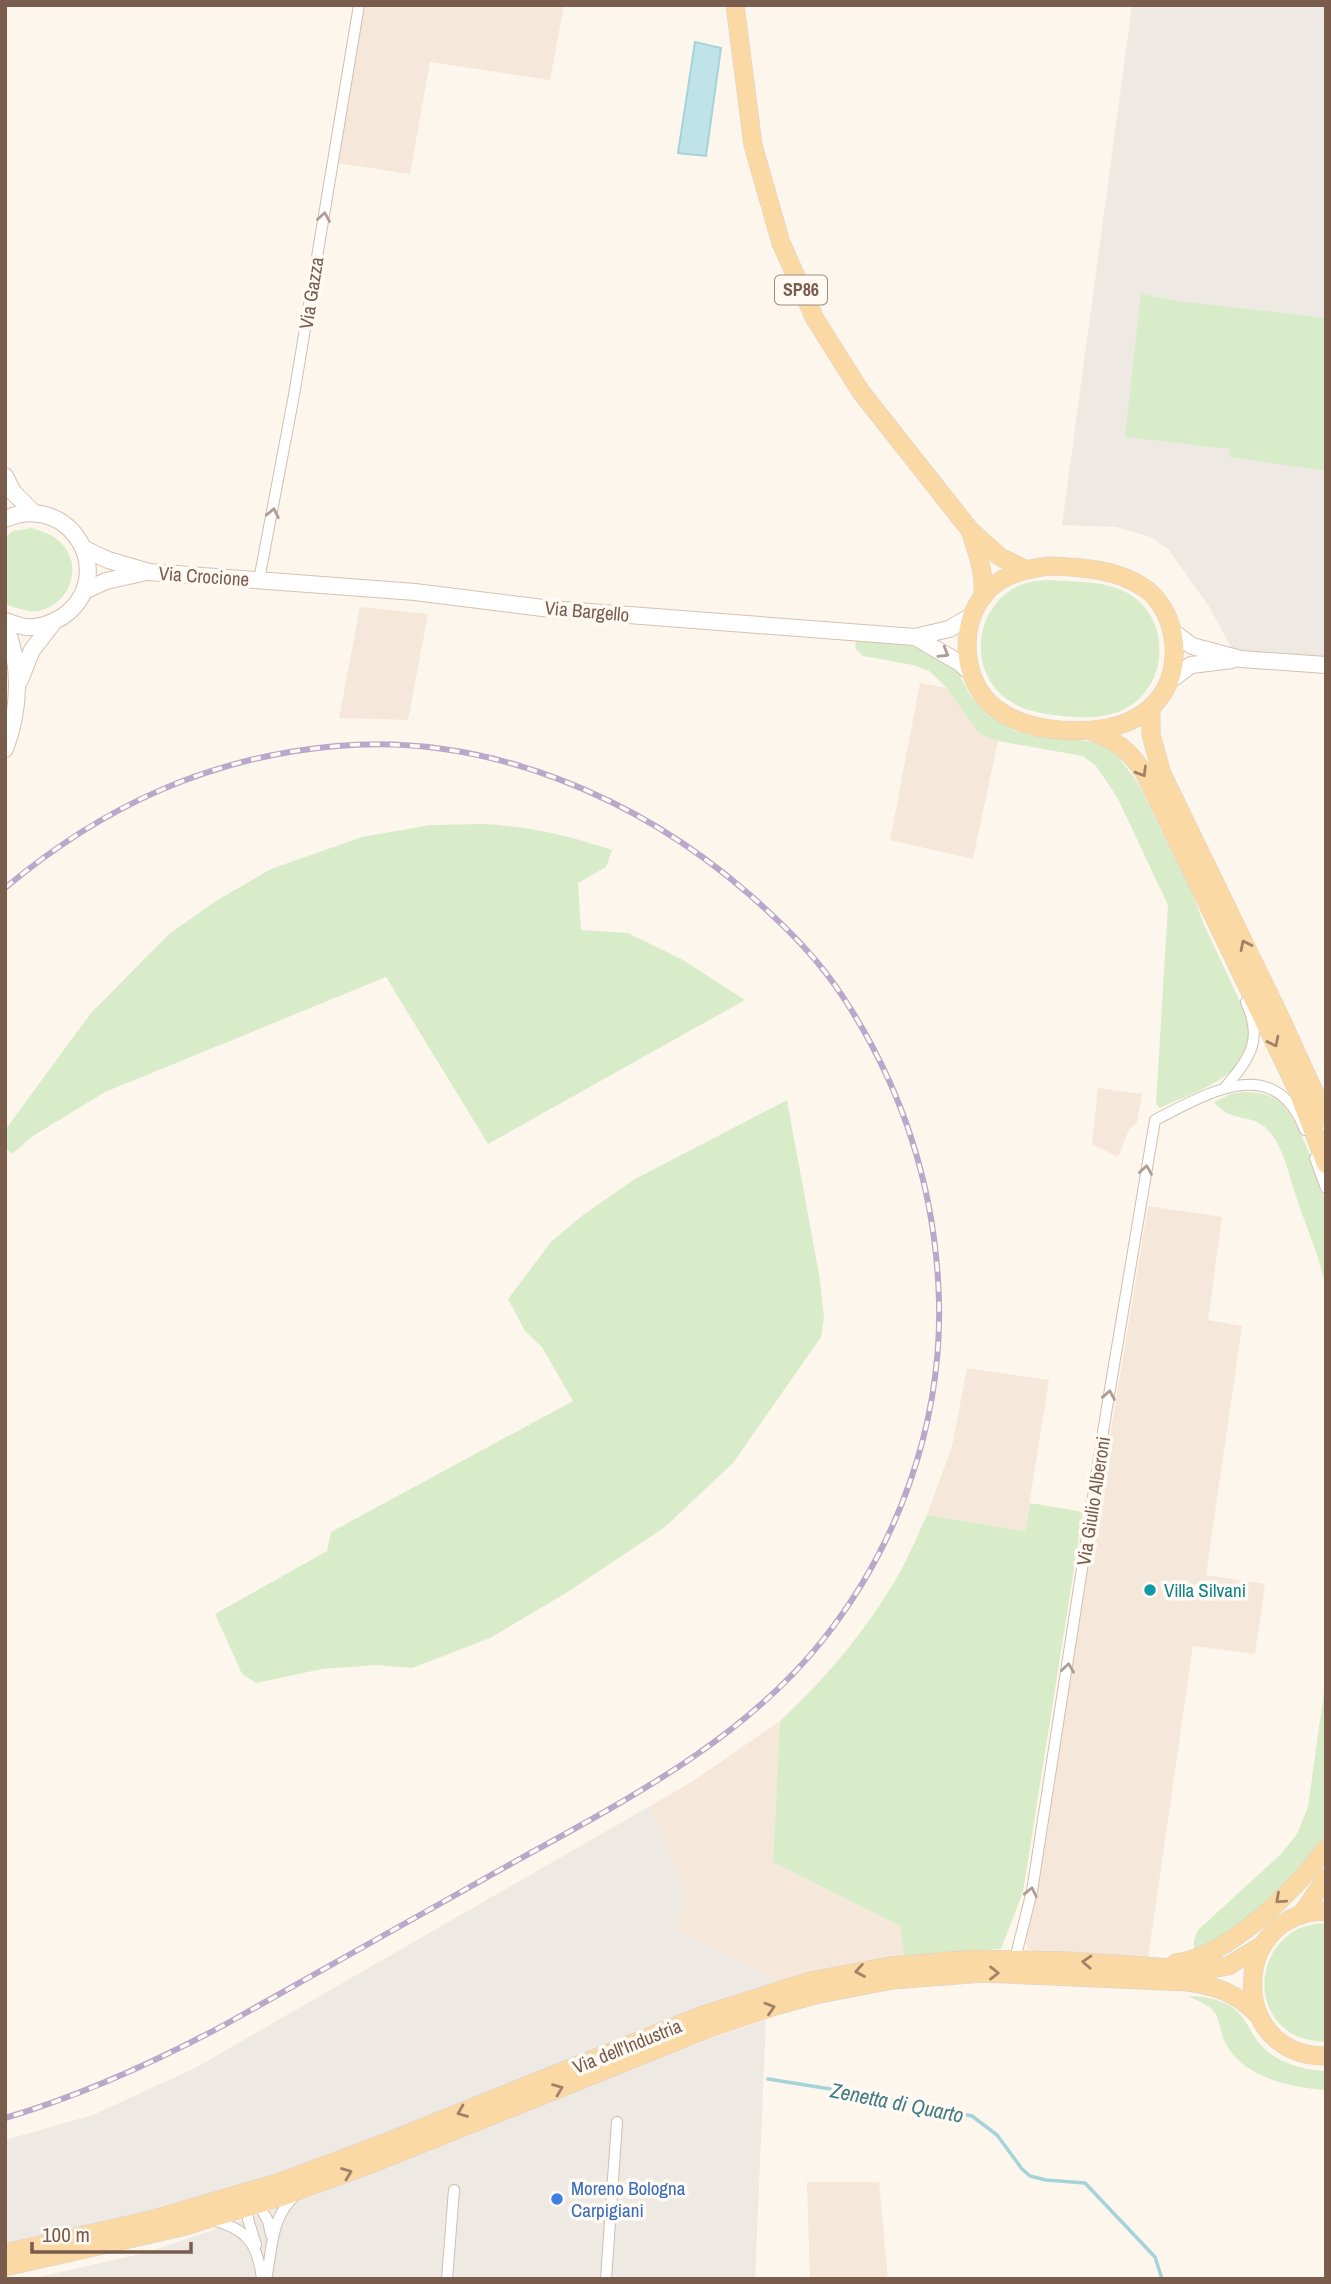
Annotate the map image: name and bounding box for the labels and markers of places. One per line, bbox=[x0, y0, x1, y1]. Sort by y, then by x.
place label: Villa Silvani bbox=[1164, 1577, 1246, 1603]
marker: Villa Silvani bbox=[1142, 1582, 1158, 1598]
place label: Moreno Bologna Carpigiani bbox=[571, 2175, 686, 2223]
marker: Moreno Bologna Carpigiani bbox=[549, 2191, 565, 2207]

